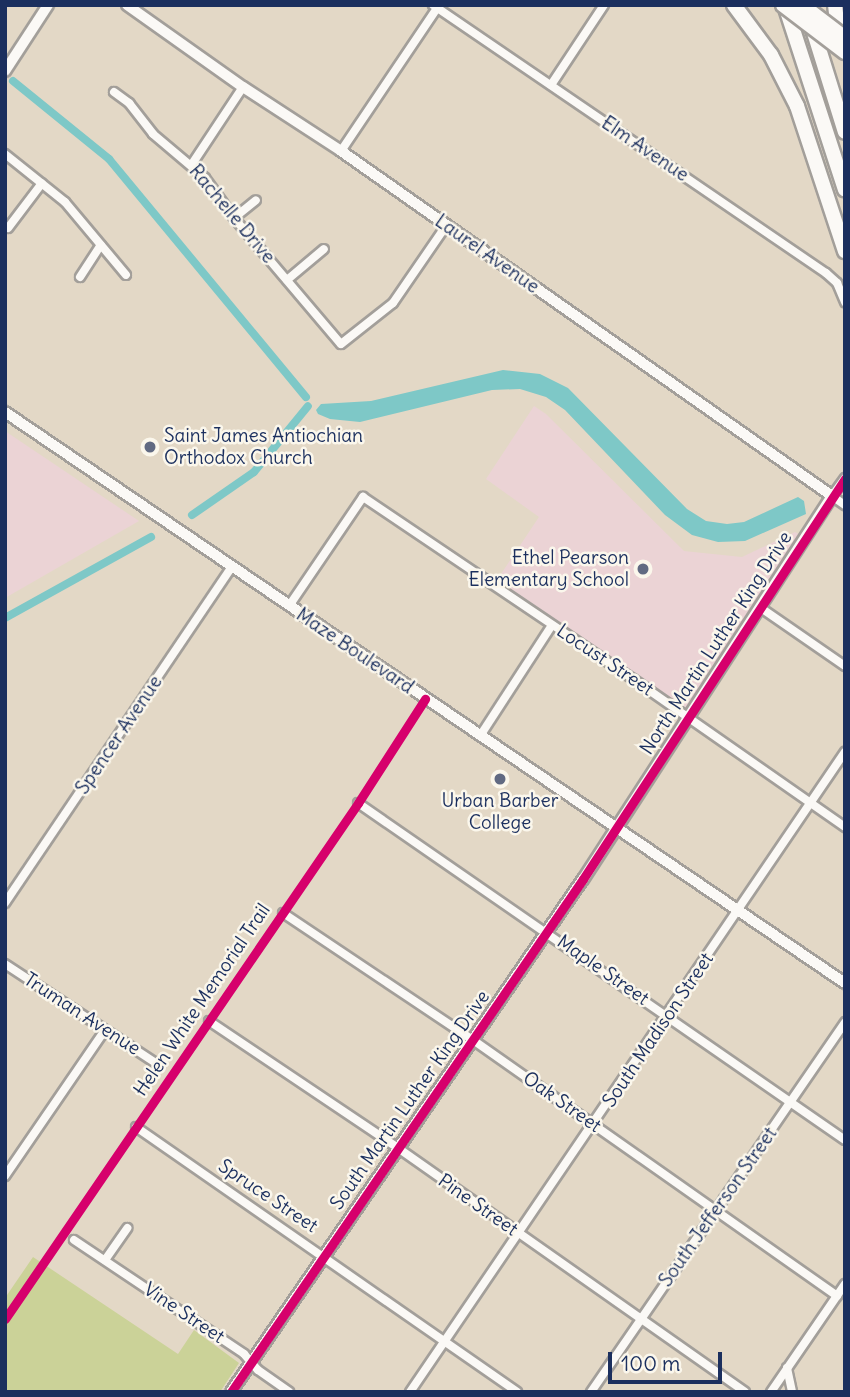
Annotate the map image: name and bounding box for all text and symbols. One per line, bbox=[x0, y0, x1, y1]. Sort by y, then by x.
street label: Elm Avenue bbox=[597, 112, 693, 186]
street label: Rachelle Drive bbox=[184, 160, 280, 268]
street label: Laurel Avenue bbox=[431, 210, 543, 298]
place label: Saint James Antiochian Orthodox Church bbox=[164, 425, 363, 469]
marker: Saint James Antiochian Orthodox Church bbox=[142, 439, 158, 455]
street label: North Martin Luther King Drive bbox=[635, 527, 797, 759]
place label: Ethel Pearson Elementary School bbox=[468, 547, 629, 591]
marker: Ethel Pearson Elementary School bbox=[635, 561, 651, 577]
street label: Maze Boulevard bbox=[292, 603, 418, 699]
street label: Locust Street bbox=[552, 619, 658, 701]
street label: Spencer Avenue bbox=[71, 671, 167, 799]
marker: Urban Barber College bbox=[492, 771, 508, 787]
place label: Urban Barber College bbox=[442, 790, 558, 834]
street label: Helen White Memorial Trail bbox=[129, 899, 275, 1101]
street label: Maple Street bbox=[553, 930, 653, 1010]
street label: South Madison Street bbox=[598, 948, 718, 1112]
street label: Truman Avenue bbox=[20, 968, 144, 1060]
street label: South Martin Luther King Drive bbox=[325, 986, 495, 1214]
street label: Oak Street bbox=[518, 1067, 606, 1137]
street label: South Jefferson Street bbox=[654, 1123, 782, 1291]
street label: Spruce Street bbox=[214, 1154, 322, 1238]
street label: Pine Street bbox=[434, 1169, 522, 1241]
street label: Vine Street bbox=[139, 1278, 229, 1348]
scale bar bbox=[612, 1338, 726, 1382]
text: 100 m bbox=[621, 1350, 680, 1377]

